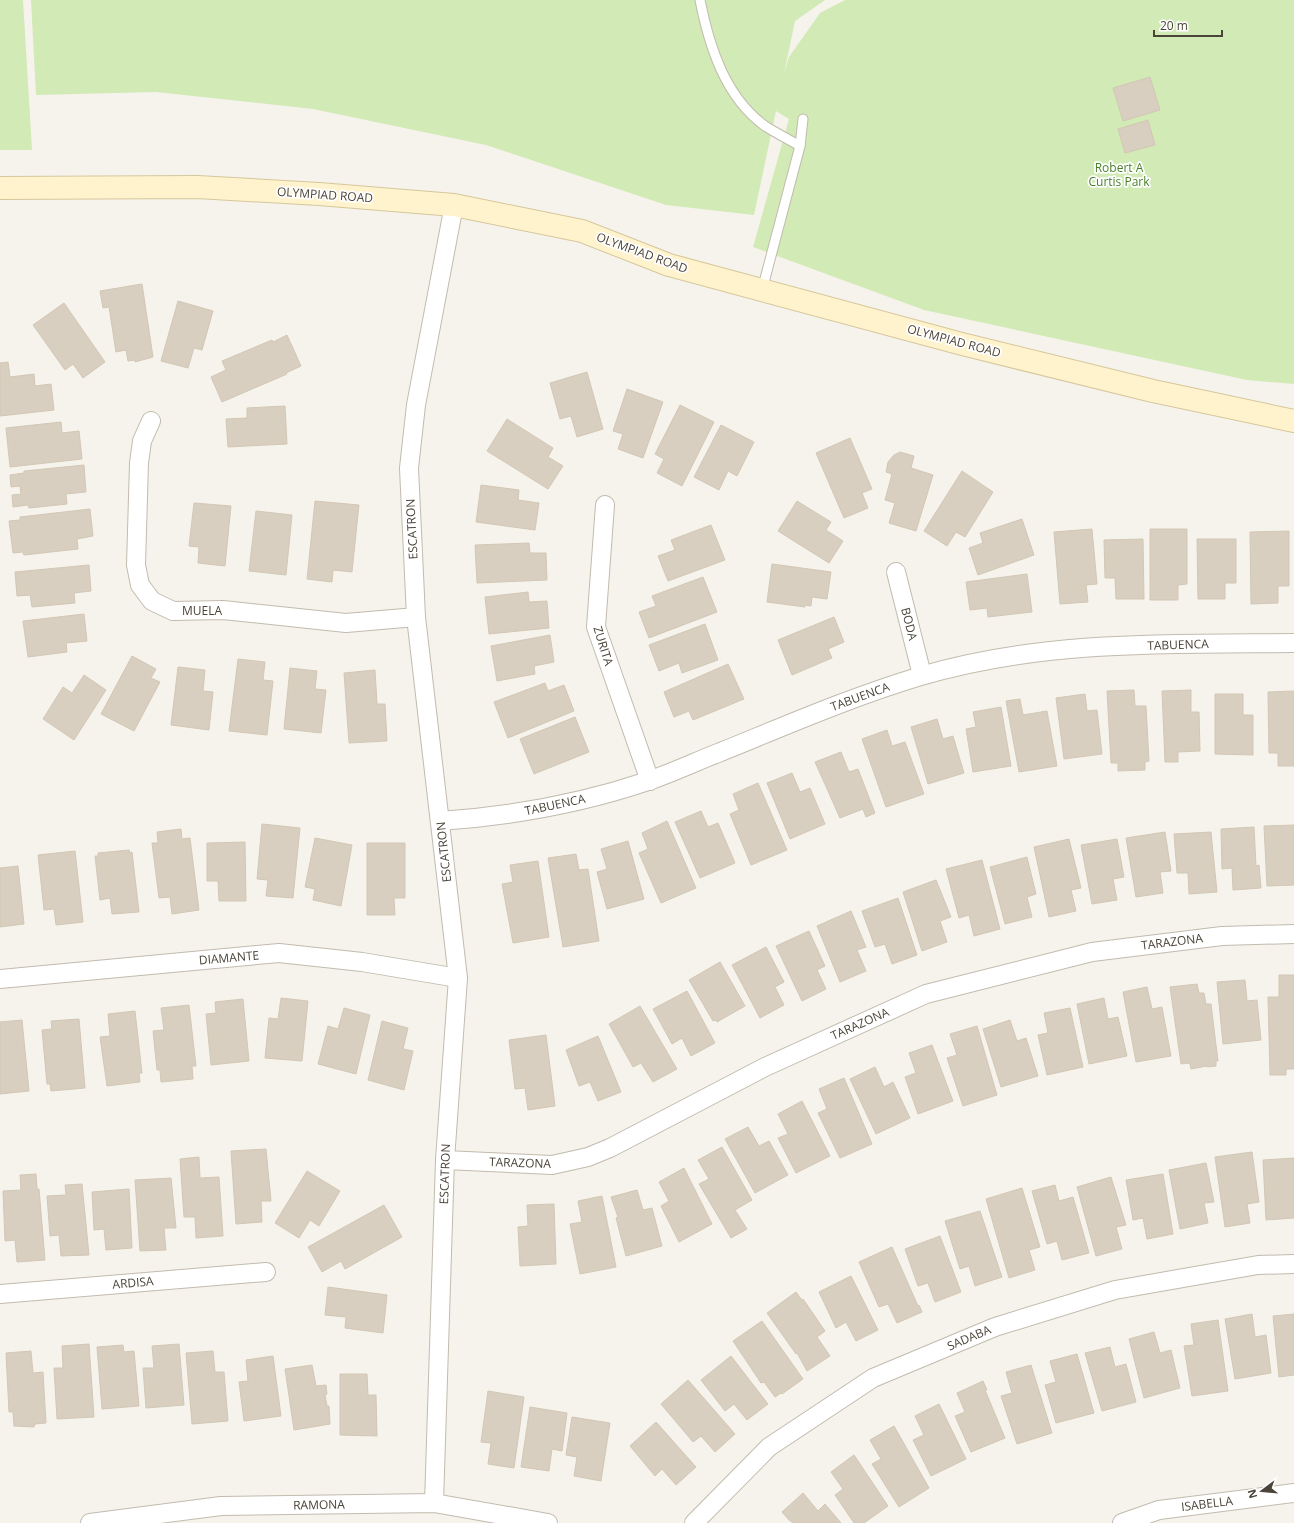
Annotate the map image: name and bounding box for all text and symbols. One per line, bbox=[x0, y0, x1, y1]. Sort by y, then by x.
scale bar bbox=[1154, 12, 1222, 38]
text: 20 m bbox=[1160, 17, 1188, 34]
park label: Robert A Curtis Park bbox=[1088, 159, 1150, 190]
street label: OLYMPIAD ROAD bbox=[276, 183, 374, 206]
street label: OLYMPIAD ROAD bbox=[594, 228, 690, 277]
street label: OLYMPIAD ROAD bbox=[906, 320, 1003, 361]
street label: ESCATRON bbox=[401, 498, 422, 560]
street label: MUELA bbox=[182, 602, 222, 619]
street label: BODA bbox=[897, 606, 922, 643]
street label: ZURITA bbox=[589, 624, 618, 668]
street label: TABUENCA bbox=[1147, 635, 1209, 654]
street label: TABUENCA bbox=[828, 678, 892, 715]
street label: TABUENCA bbox=[523, 790, 587, 819]
street label: ESCATRON bbox=[432, 821, 455, 883]
street label: TARAZONA bbox=[1140, 929, 1204, 954]
street label: DIAMANTE bbox=[198, 946, 260, 969]
street label: TARAZONA bbox=[828, 1003, 892, 1044]
street label: ESCATRON bbox=[435, 1143, 454, 1205]
street label: TARAZONA bbox=[489, 1153, 552, 1172]
street label: ARDISA bbox=[112, 1272, 155, 1293]
street label: SADABA bbox=[944, 1321, 994, 1354]
north arrow bbox=[1242, 1471, 1282, 1511]
text: N bbox=[1243, 1488, 1260, 1500]
street label: ISABELLA bbox=[1180, 1492, 1234, 1515]
street label: RAMONA bbox=[293, 1496, 345, 1513]

